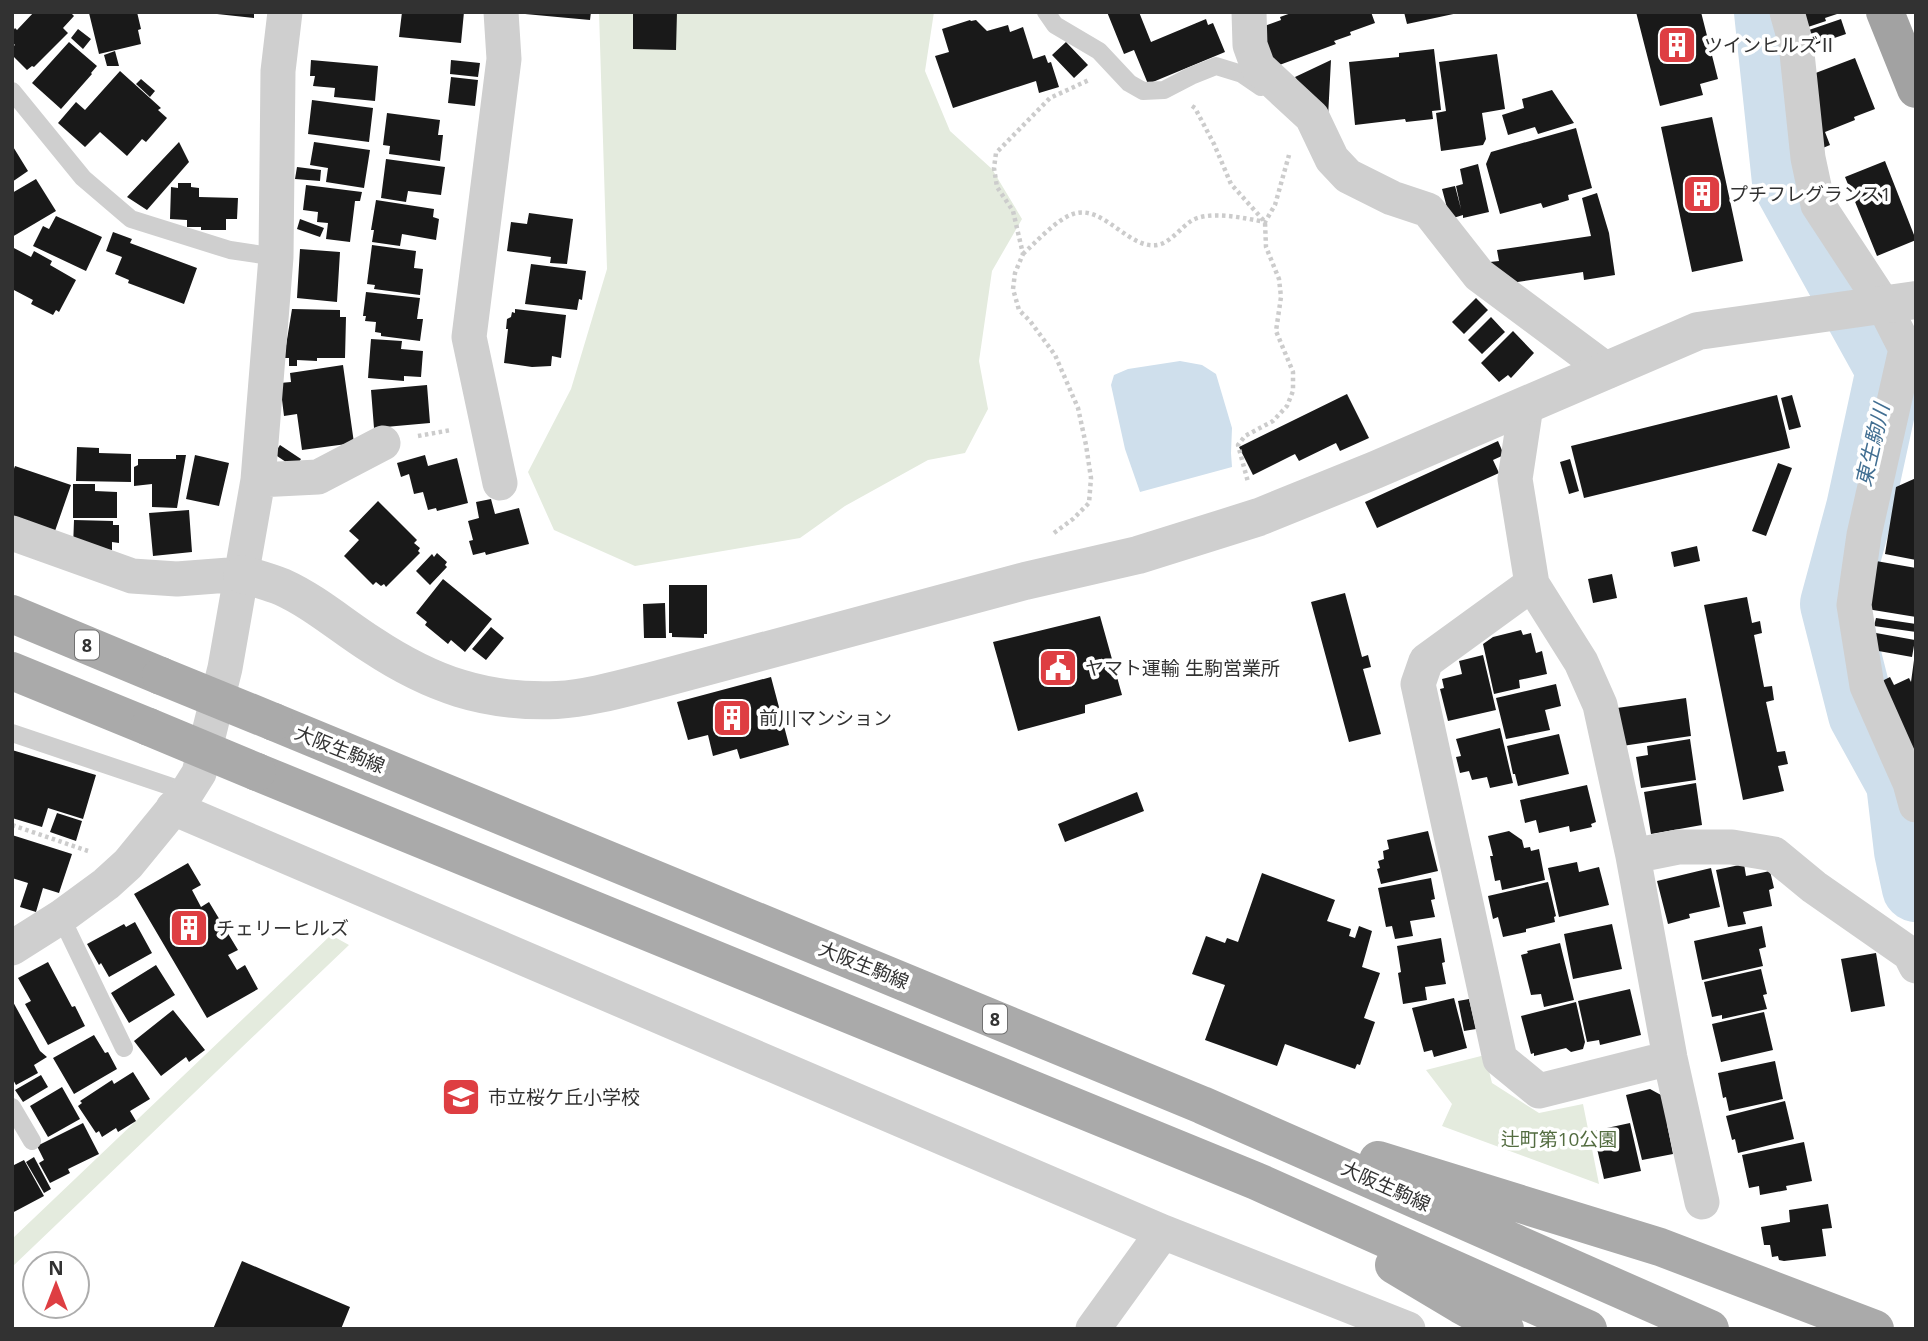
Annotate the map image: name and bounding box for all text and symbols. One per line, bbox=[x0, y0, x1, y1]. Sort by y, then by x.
building icon: ツインヒルズⅡ bbox=[1656, 24, 1698, 66]
place label: ツインヒルズⅡ bbox=[1704, 32, 1837, 58]
building icon: プチフレグランス1 bbox=[1681, 173, 1723, 215]
place label: プチフレグランス1 bbox=[1729, 181, 1891, 207]
water label: 東生駒川 bbox=[1849, 399, 1896, 489]
road number: 8 bbox=[75, 630, 99, 660]
public building icon: ヤマト運輸 生駒営業所 bbox=[1037, 647, 1079, 689]
place label: ヤマト運輸 生駒営業所 bbox=[1085, 655, 1280, 681]
building icon: 前川マンション bbox=[711, 697, 753, 739]
place label: 前川マンション bbox=[759, 705, 892, 731]
street label: 大阪生駒線 bbox=[291, 719, 389, 779]
building icon: チェリーヒルズ bbox=[168, 907, 210, 949]
place label: チェリーヒルズ bbox=[216, 915, 349, 941]
street label: 大阪生駒線 bbox=[815, 935, 913, 995]
road number: 8 bbox=[983, 1004, 1007, 1034]
school or university icon: 市立桜ケ丘小学校 bbox=[440, 1076, 482, 1118]
place label: 市立桜ケ丘小学校 bbox=[488, 1084, 640, 1110]
park label: 辻町第10公園 bbox=[1501, 1126, 1617, 1152]
street label: 大阪生駒線 bbox=[1337, 1155, 1435, 1217]
north arrow bbox=[21, 1250, 91, 1320]
text: N bbox=[48, 1255, 64, 1281]

